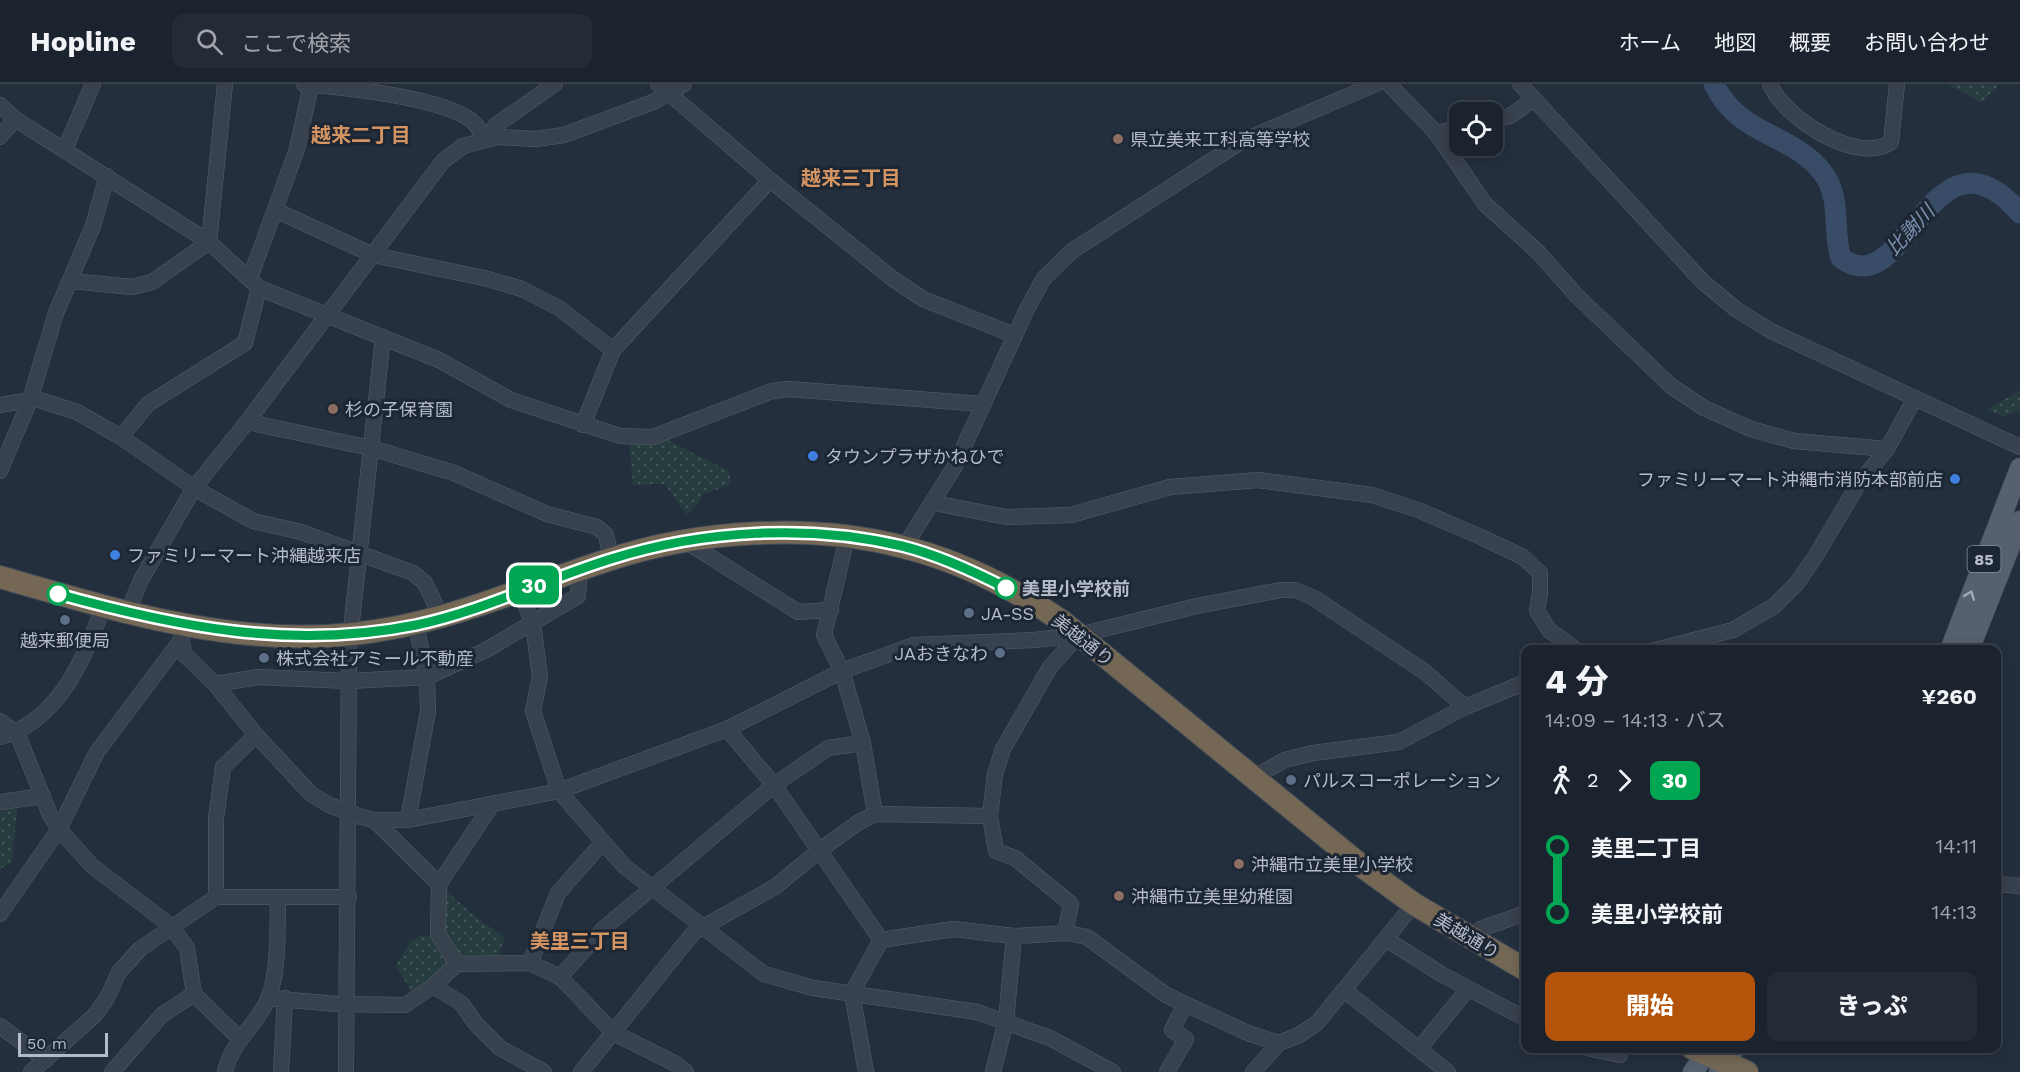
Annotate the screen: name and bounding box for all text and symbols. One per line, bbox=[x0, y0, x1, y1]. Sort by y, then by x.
search box bbox=[172, 14, 592, 68]
text: Hopline bbox=[30, 25, 136, 58]
icon: search bbox=[193, 25, 226, 58]
text: ホーム bbox=[1619, 30, 1681, 55]
text: 地図 bbox=[1714, 30, 1756, 55]
text: 概要 bbox=[1789, 30, 1831, 55]
text: お問い合わせ bbox=[1864, 30, 1990, 55]
text: ここで検索 bbox=[241, 31, 351, 56]
map controls bbox=[1449, 102, 1503, 156]
button: locate bbox=[1449, 102, 1503, 156]
district label: 越来二丁目 bbox=[311, 123, 411, 147]
place label: 県立美来工科高等学校 bbox=[1130, 129, 1310, 150]
marker: 県立美来工科高等学校 bbox=[1111, 132, 1125, 146]
district label: 越来三丁目 bbox=[801, 166, 901, 190]
water label: 比謝川 bbox=[1881, 198, 1941, 260]
place label: 杉の子保育園 bbox=[345, 399, 453, 420]
marker: 杉の子保育園 bbox=[326, 402, 340, 416]
place label: タウンプラザかねひで bbox=[825, 446, 1004, 467]
marker: タウンプラザかねひで bbox=[806, 449, 820, 463]
place label: ファミリーマート沖縄市消防本部前店 bbox=[1637, 469, 1943, 490]
marker: ファミリーマート沖縄市消防本部前店 bbox=[1948, 472, 1962, 486]
place label: ファミリーマート沖縄越来店 bbox=[127, 545, 361, 566]
road number: 85 bbox=[1968, 546, 2000, 572]
marker: ファミリーマート沖縄越来店 bbox=[108, 548, 122, 562]
line badge: 30 bbox=[507, 566, 561, 604]
text: 30 bbox=[521, 573, 547, 598]
marker: 美里小学校前 bbox=[995, 577, 1017, 599]
place label: 美里小学校前 bbox=[1022, 578, 1130, 599]
unlabelled marker bbox=[47, 583, 69, 605]
one-way arrow bbox=[1963, 590, 1976, 601]
place label: JA-SS bbox=[981, 603, 1034, 624]
marker: JA-SS bbox=[962, 606, 976, 620]
street label: 美越通り bbox=[1048, 610, 1118, 670]
marker: 越来郵便局 bbox=[58, 613, 72, 627]
place label: 越来郵便局 bbox=[20, 630, 110, 651]
place label: JAおきなわ bbox=[894, 643, 988, 664]
marker: JAおきなわ bbox=[993, 646, 1007, 660]
place label: 株式会社アミール不動産 bbox=[276, 648, 474, 669]
marker: 株式会社アミール不動産 bbox=[257, 651, 271, 665]
text: 4 分 bbox=[1545, 662, 1609, 701]
text: ¥260 bbox=[1922, 684, 1977, 709]
text: 14:09 – 14:13 · バス bbox=[1545, 708, 1726, 732]
icon: walk bbox=[1545, 764, 1578, 797]
icon: forward bbox=[1608, 764, 1641, 797]
text: 2 bbox=[1587, 768, 1599, 792]
text: 30 bbox=[1662, 768, 1688, 793]
place label: パルスコーポレーション bbox=[1303, 770, 1501, 791]
marker: パルスコーポレーション bbox=[1284, 773, 1298, 787]
text: 14:11 bbox=[1935, 834, 1977, 858]
text: 美里二丁目 bbox=[1591, 836, 1701, 861]
place label: 沖縄市立美里小学校 bbox=[1251, 854, 1413, 875]
marker: 沖縄市立美里小学校 bbox=[1232, 857, 1246, 871]
place label: 沖縄市立美里幼稚園 bbox=[1131, 886, 1293, 907]
marker: 沖縄市立美里幼稚園 bbox=[1112, 889, 1126, 903]
text: 14:13 bbox=[1932, 900, 1977, 924]
text: 美里小学校前 bbox=[1591, 902, 1723, 927]
street label: 美越通り bbox=[1431, 908, 1503, 964]
district label: 美里三丁目 bbox=[530, 929, 630, 953]
button: 開始 bbox=[1545, 972, 1755, 1041]
button: きっぷ bbox=[1767, 972, 1977, 1041]
scale bar bbox=[18, 1030, 108, 1058]
text: 50 m bbox=[27, 1034, 67, 1053]

